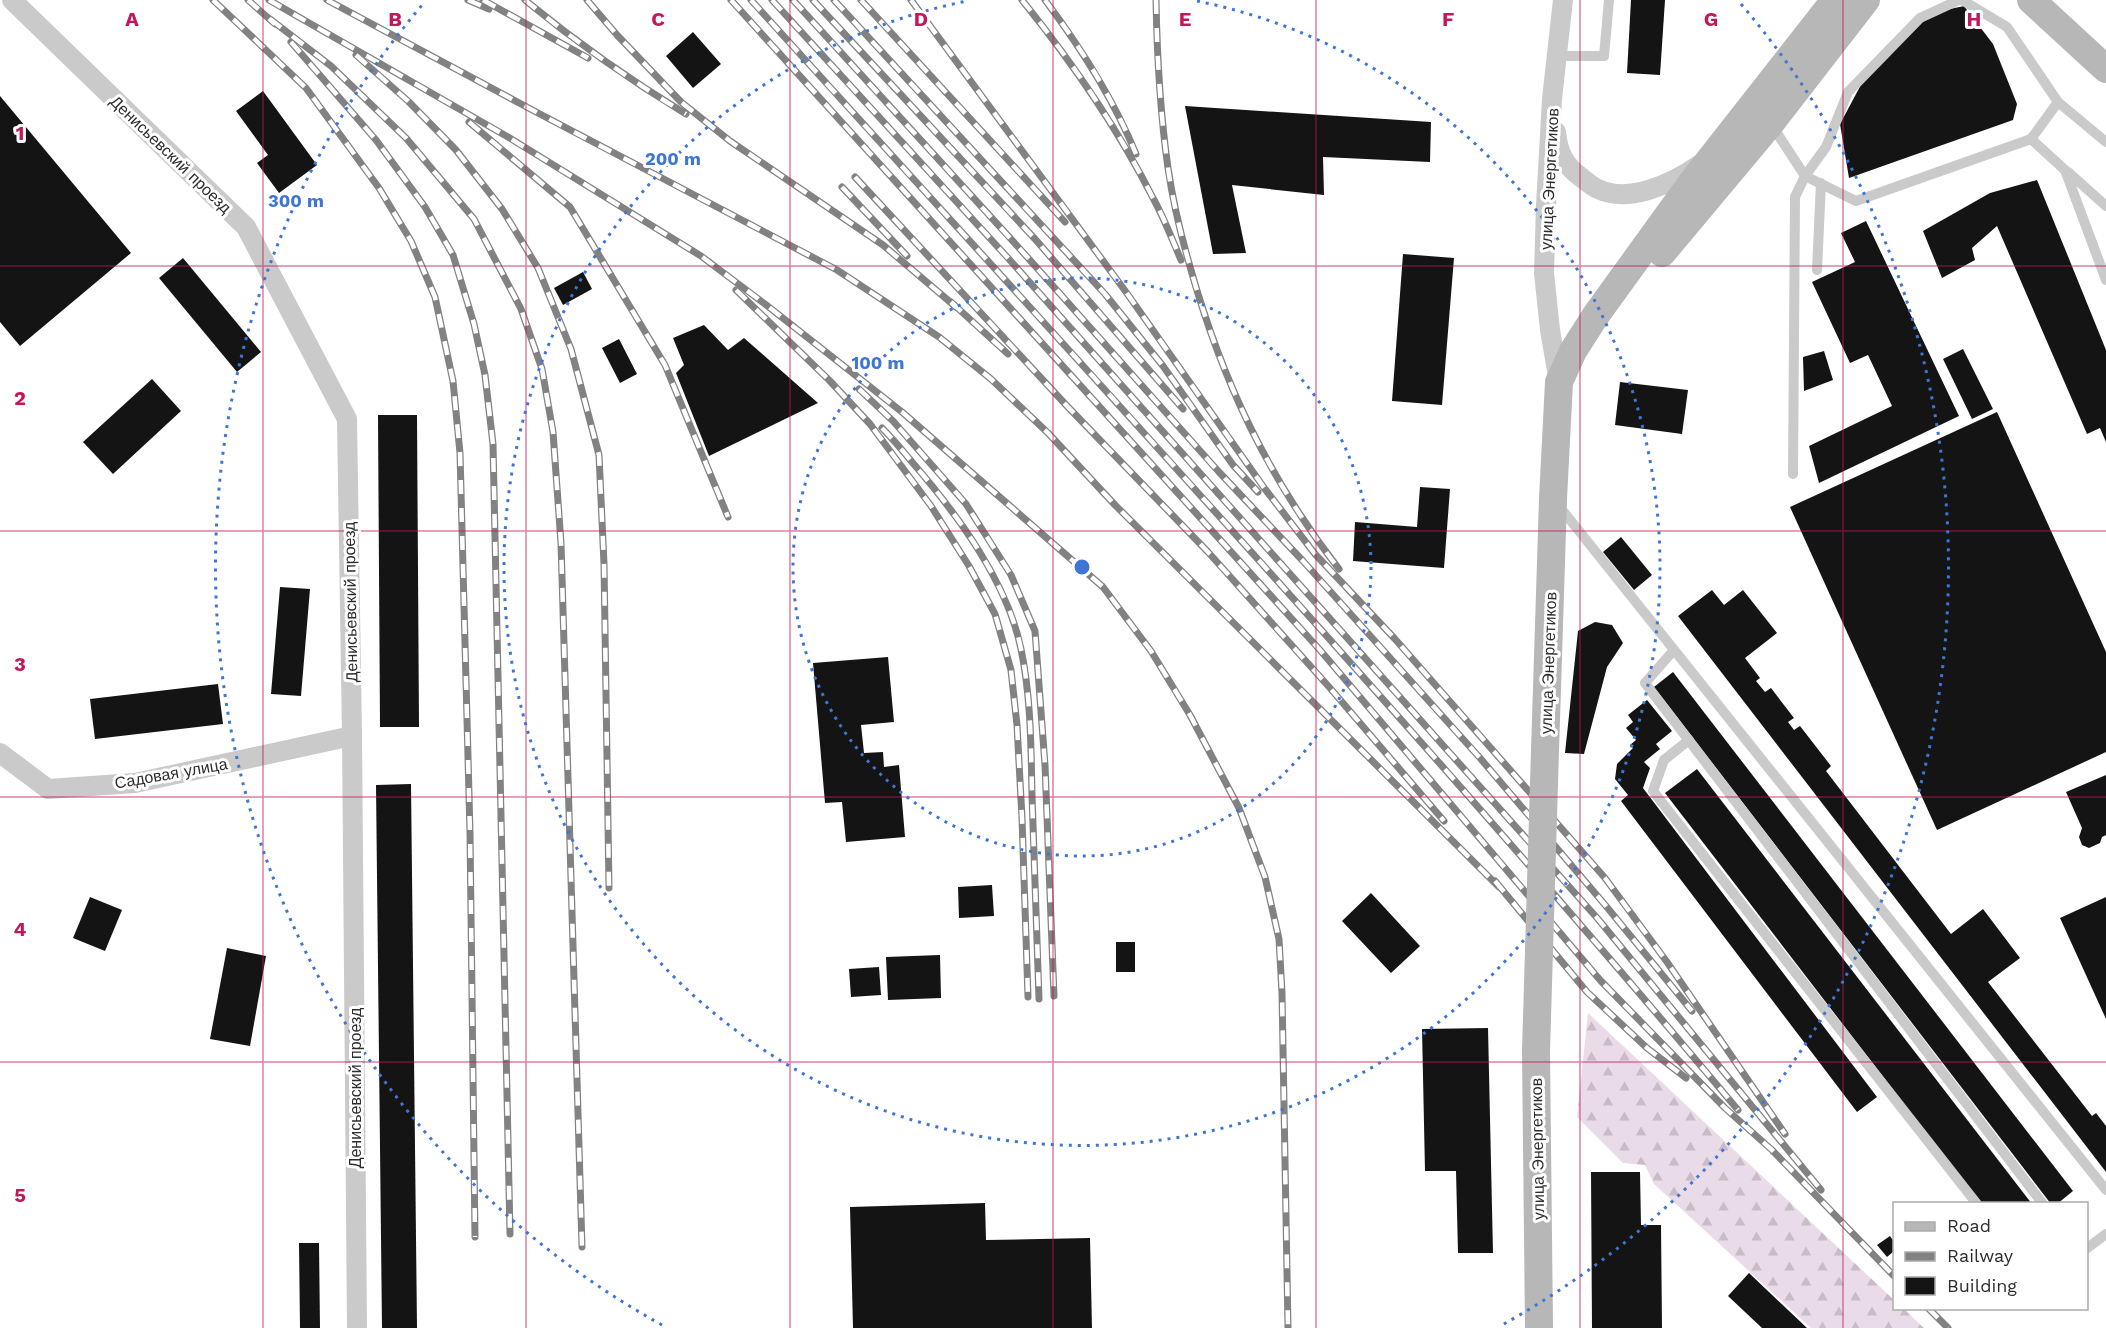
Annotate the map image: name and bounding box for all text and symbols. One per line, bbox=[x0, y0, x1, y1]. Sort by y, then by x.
text: A bbox=[125, 7, 139, 31]
text: B bbox=[388, 7, 402, 31]
text: C bbox=[651, 7, 665, 31]
text: D bbox=[914, 7, 928, 31]
text: E bbox=[1179, 7, 1191, 31]
text: F bbox=[1442, 7, 1454, 31]
text: G bbox=[1704, 7, 1718, 31]
text: H bbox=[1967, 7, 1981, 31]
street label: Денисьевский проезд bbox=[106, 92, 236, 217]
street label: улица Энергетиков bbox=[1536, 107, 1563, 251]
text: 1 bbox=[16, 121, 24, 145]
text: 200 m bbox=[645, 148, 701, 169]
text: 300 m bbox=[268, 190, 324, 211]
text: 100 m bbox=[851, 352, 905, 373]
text: 2 bbox=[14, 386, 26, 410]
street label: Денисьевский проезд bbox=[340, 521, 361, 683]
centre of rings bbox=[1072, 557, 1092, 577]
street label: улица Энергетиков bbox=[1537, 592, 1560, 734]
text: 3 bbox=[14, 652, 26, 676]
street label: Садовая улица bbox=[113, 754, 229, 793]
text: 4 bbox=[14, 917, 27, 941]
street label: Денисьевский проезд bbox=[346, 1007, 365, 1168]
street label: улица Энергетиков bbox=[1527, 1078, 1548, 1220]
text: 5 bbox=[14, 1183, 26, 1207]
legend bbox=[1893, 1202, 2088, 1310]
text: Road bbox=[1947, 1215, 1991, 1236]
text: Railway bbox=[1947, 1245, 2014, 1266]
text: Building bbox=[1947, 1275, 2017, 1296]

